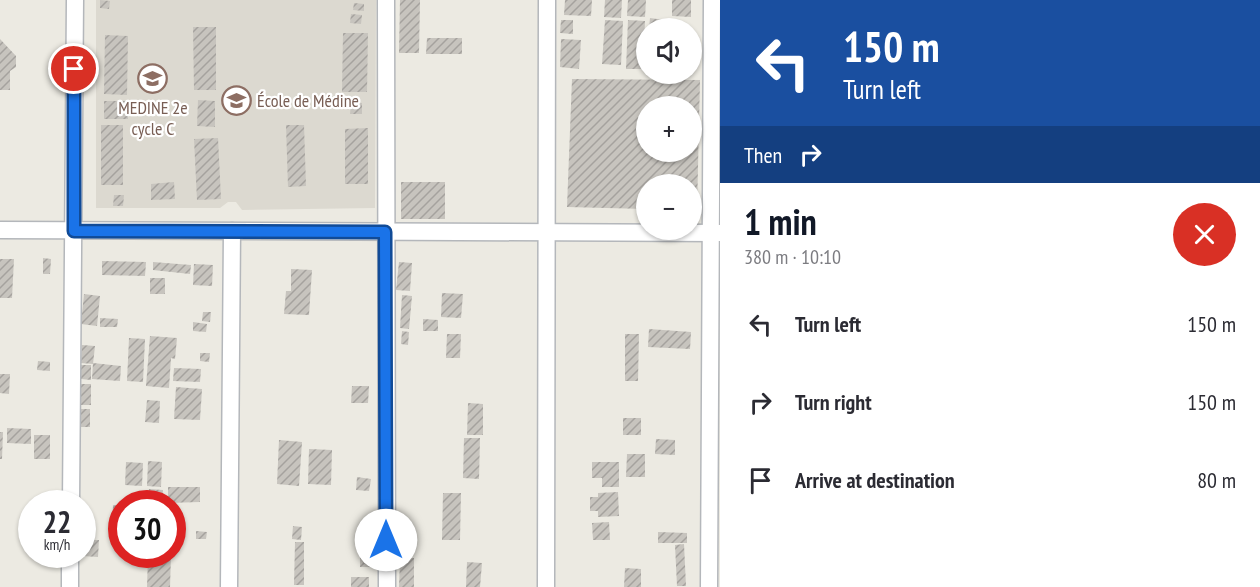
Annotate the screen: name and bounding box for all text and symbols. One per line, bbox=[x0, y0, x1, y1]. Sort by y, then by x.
map controls bbox=[636, 18, 702, 240]
button: sound bbox=[636, 18, 702, 84]
text: 150 m bbox=[843, 19, 940, 74]
icon: left bbox=[744, 24, 822, 102]
pin bbox=[48, 43, 99, 94]
icon: arrive bbox=[57, 52, 90, 85]
school or university icon: MEDINE 2e cycle C bbox=[137, 63, 169, 95]
text: Turn left bbox=[843, 72, 921, 106]
school or university icon: École de Médine bbox=[220, 85, 252, 117]
place label: École de Médine bbox=[257, 89, 359, 112]
place label: MEDINE 2e cycle C bbox=[118, 96, 188, 140]
button: + bbox=[636, 96, 702, 162]
icon: right bbox=[794, 138, 827, 171]
text: Then bbox=[744, 141, 782, 169]
button: − bbox=[636, 174, 702, 240]
text: 1 min bbox=[744, 198, 817, 245]
button: close bbox=[1173, 203, 1236, 266]
text: 380 m · 10:10 bbox=[744, 244, 841, 270]
icon: left bbox=[744, 308, 777, 341]
text: Turn left bbox=[795, 310, 861, 338]
text: 150 m bbox=[1187, 310, 1236, 338]
icon: right bbox=[744, 386, 777, 419]
text: Turn right bbox=[795, 388, 872, 416]
text: 150 m bbox=[1187, 388, 1236, 416]
icon: arrive bbox=[744, 464, 777, 497]
text: Arrive at destination bbox=[795, 466, 955, 494]
text: 80 m bbox=[1197, 466, 1236, 494]
speed limit sign: 30 bbox=[108, 490, 186, 568]
text: 22 bbox=[43, 502, 71, 541]
position arrow bbox=[354, 508, 418, 572]
text: km/h bbox=[44, 535, 70, 554]

